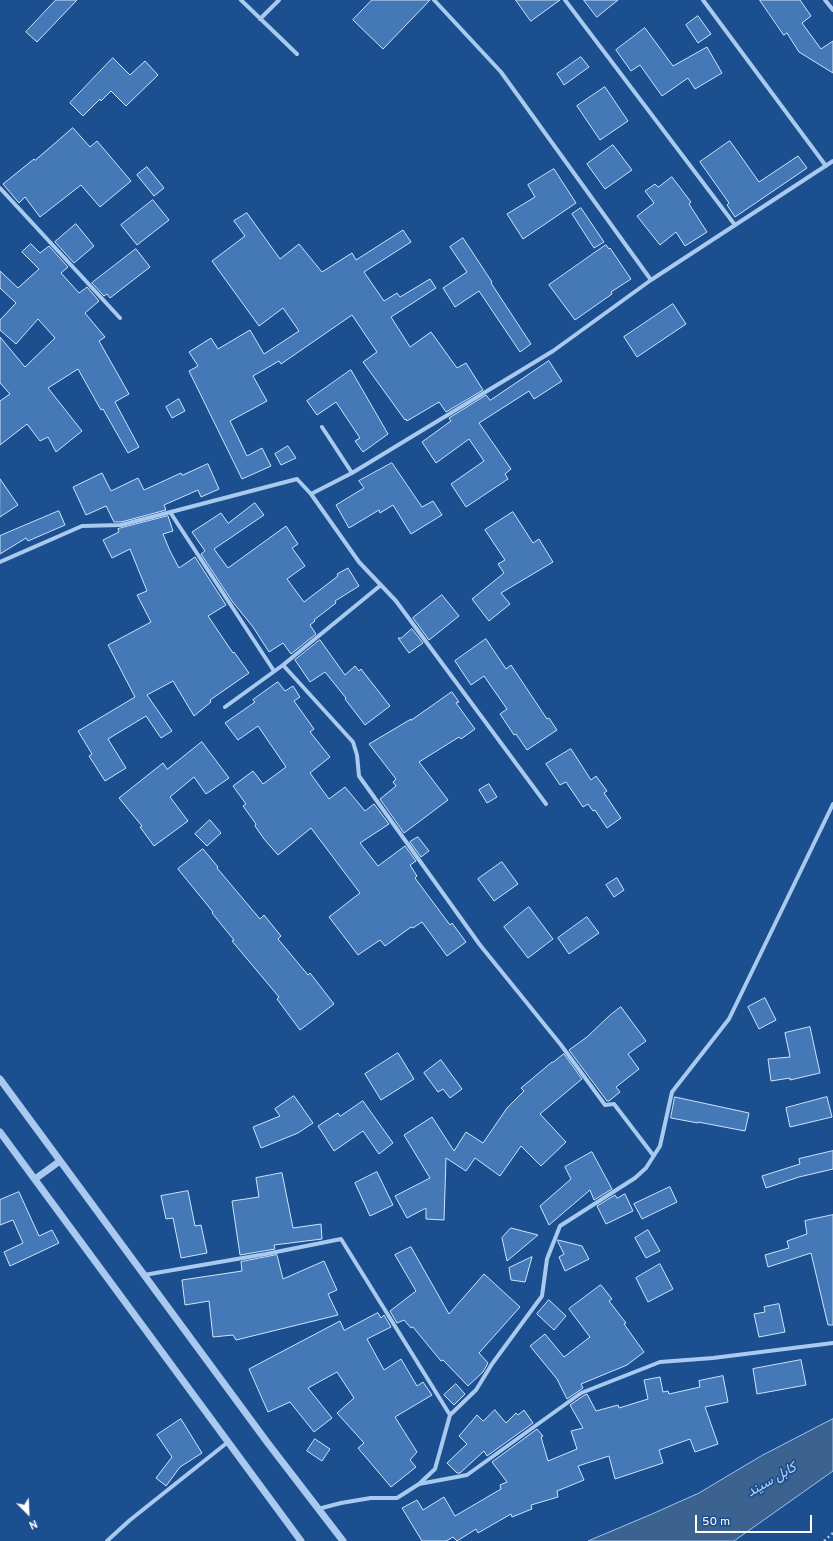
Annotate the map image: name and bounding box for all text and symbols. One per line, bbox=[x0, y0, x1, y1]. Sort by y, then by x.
water label: کابل سيند bbox=[744, 1460, 800, 1502]
north arrow bbox=[8, 1493, 48, 1533]
scale bar bbox=[697, 1507, 814, 1533]
text: 50 m bbox=[702, 1514, 730, 1530]
text: N bbox=[26, 1516, 39, 1532]

